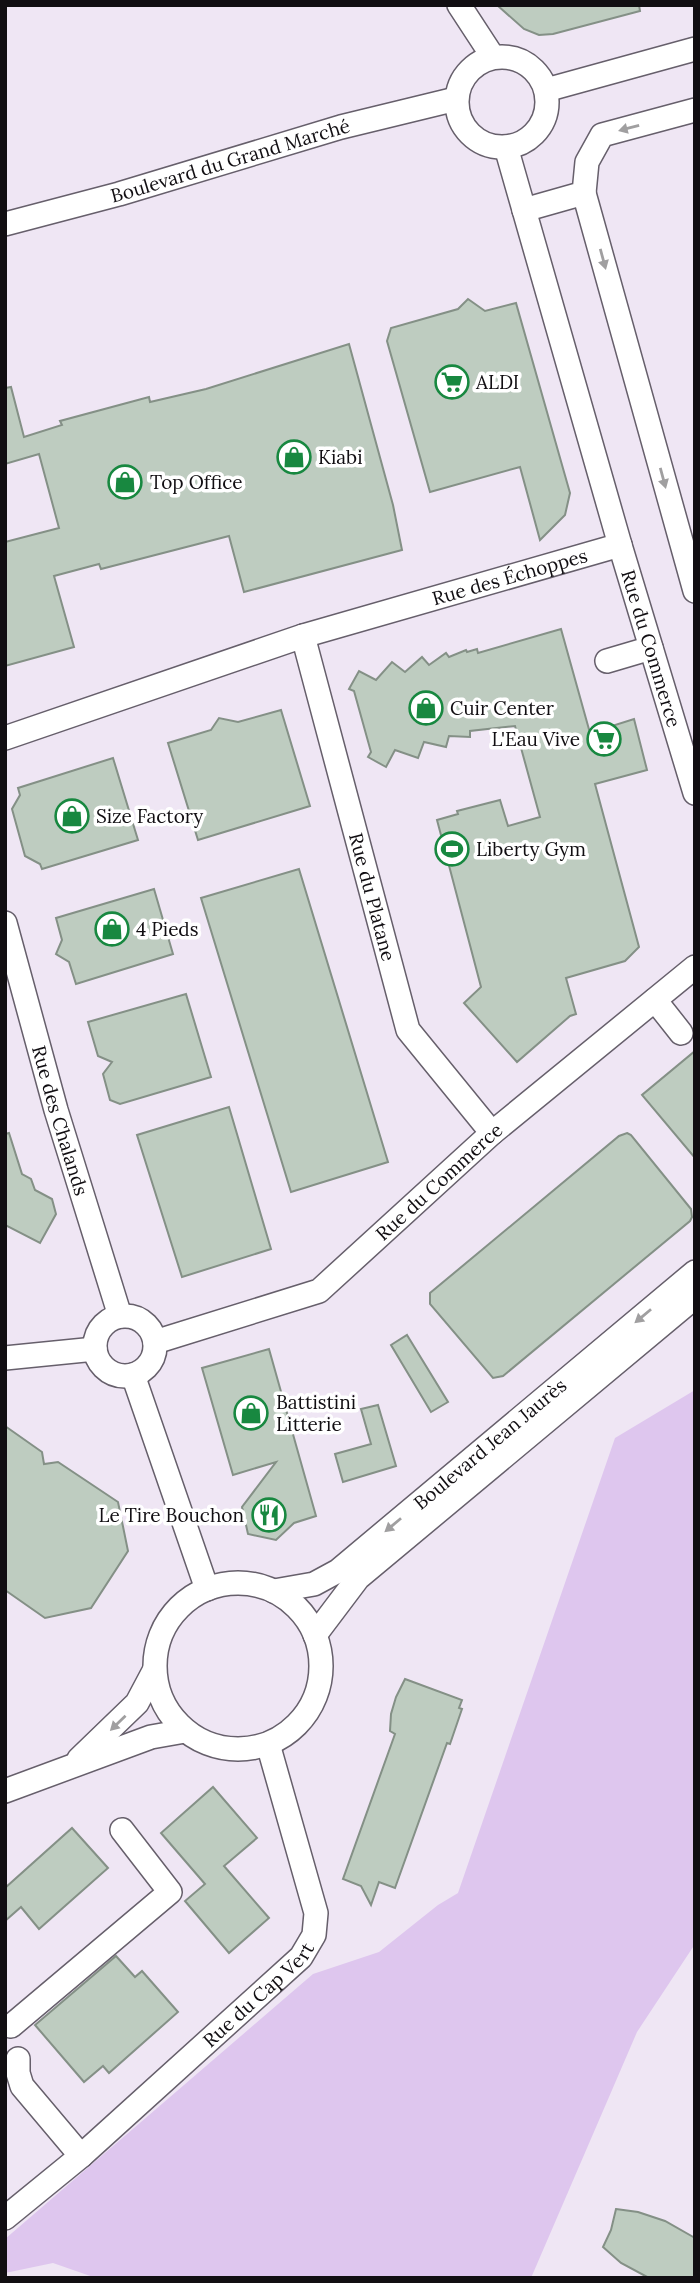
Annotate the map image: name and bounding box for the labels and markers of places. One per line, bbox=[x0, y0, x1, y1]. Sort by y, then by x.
supermarket icon: ALDI bbox=[433, 363, 471, 401]
place label: ALDI bbox=[475, 370, 519, 394]
shop icon: Kiabi bbox=[275, 438, 313, 476]
place label: Kiabi bbox=[318, 445, 363, 469]
shop icon: Top Office bbox=[106, 463, 144, 501]
place label: Top Office bbox=[150, 470, 243, 494]
shop icon: Cuir Center bbox=[407, 689, 445, 727]
place label: Cuir Center bbox=[450, 696, 555, 720]
supermarket icon: L'Eau Vive bbox=[585, 720, 623, 758]
place label: L'Eau Vive bbox=[491, 727, 580, 751]
shop icon: Size Factory bbox=[53, 797, 91, 835]
place label: Size Factory bbox=[96, 804, 203, 828]
sports icon: Liberty Gym bbox=[433, 830, 471, 868]
place label: Liberty Gym bbox=[476, 837, 586, 861]
shop icon: 4 Pieds bbox=[93, 910, 131, 948]
place label: 4 Pieds bbox=[136, 917, 199, 941]
place label: Battistini Litterie bbox=[276, 1390, 356, 1436]
shop icon: Battistini Litterie bbox=[232, 1394, 270, 1432]
restaurant icon: Le Tire Bouchon bbox=[250, 1496, 288, 1534]
place label: Le Tire Bouchon bbox=[98, 1503, 244, 1527]

